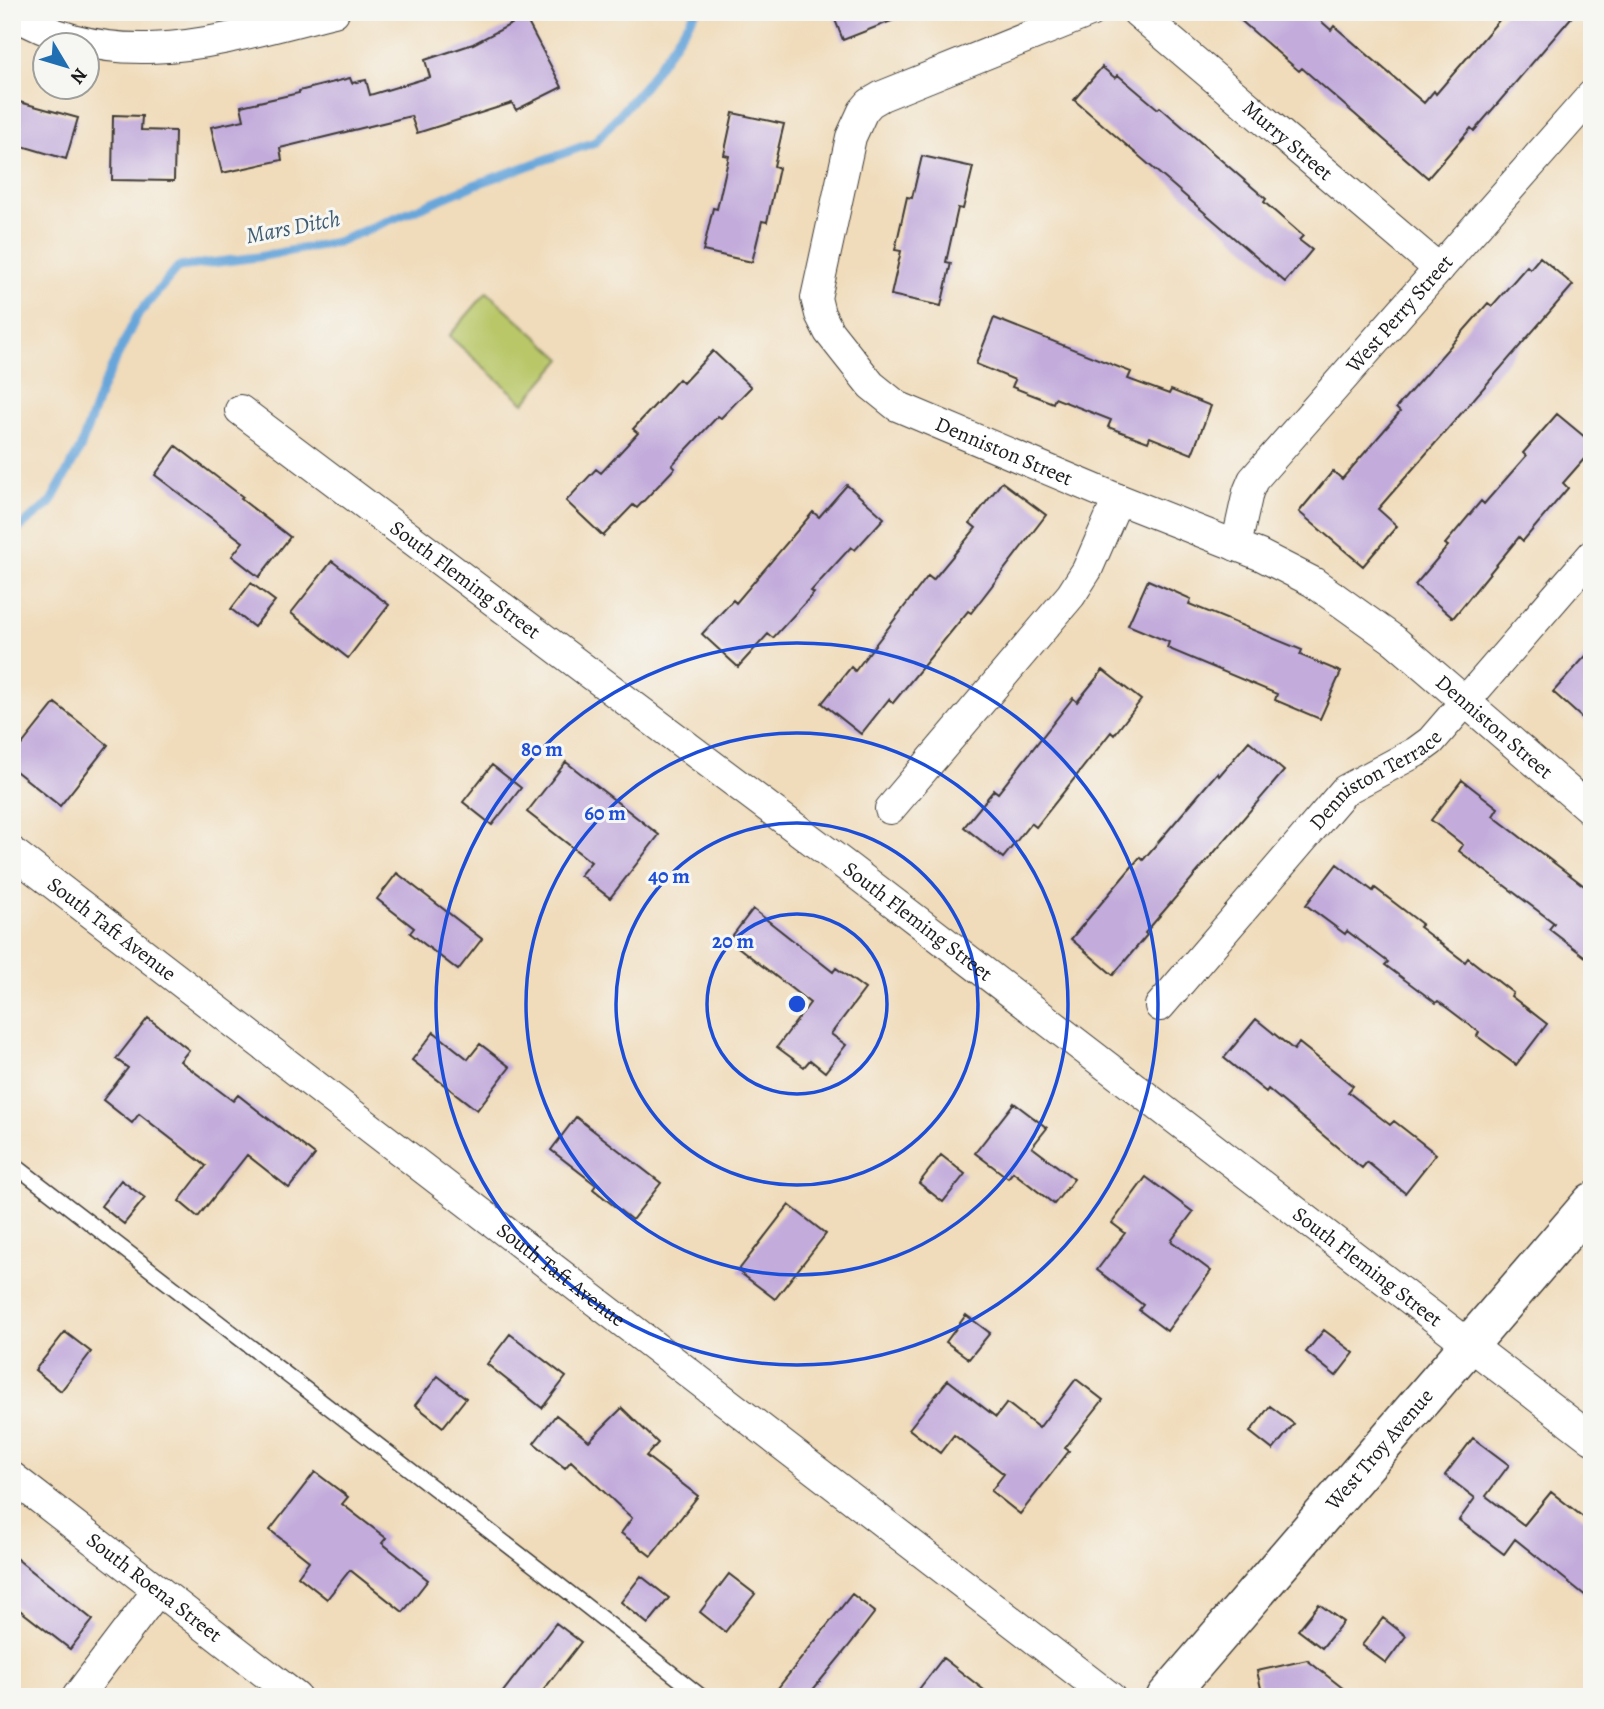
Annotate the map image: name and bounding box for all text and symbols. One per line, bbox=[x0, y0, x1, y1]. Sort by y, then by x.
north arrow bbox=[32, 32, 102, 102]
text: N bbox=[64, 62, 93, 89]
street label: Murry Street bbox=[1237, 94, 1339, 187]
water label: Mars Ditch bbox=[243, 203, 343, 251]
street label: West Perry Street bbox=[1339, 249, 1459, 379]
street label: Denniston Street bbox=[931, 410, 1077, 492]
street label: South Fleming Street bbox=[384, 514, 546, 645]
street label: Denniston Street bbox=[1430, 668, 1559, 785]
street label: Denniston Terrace bbox=[1303, 724, 1448, 836]
text: 80 m bbox=[521, 735, 563, 763]
text: 60 m bbox=[584, 799, 626, 827]
street label: South Fleming Street bbox=[837, 855, 998, 988]
text: 40 m bbox=[648, 862, 690, 890]
street label: South Taft Avenue bbox=[42, 870, 182, 987]
text: 20 m bbox=[712, 927, 754, 955]
centre of rings bbox=[785, 992, 809, 1016]
street label: South Fleming Street bbox=[1287, 1200, 1448, 1333]
street label: South Taft Avenue bbox=[491, 1216, 631, 1333]
street label: West Troy Avenue bbox=[1318, 1382, 1439, 1517]
street label: South Roena Street bbox=[81, 1526, 228, 1649]

